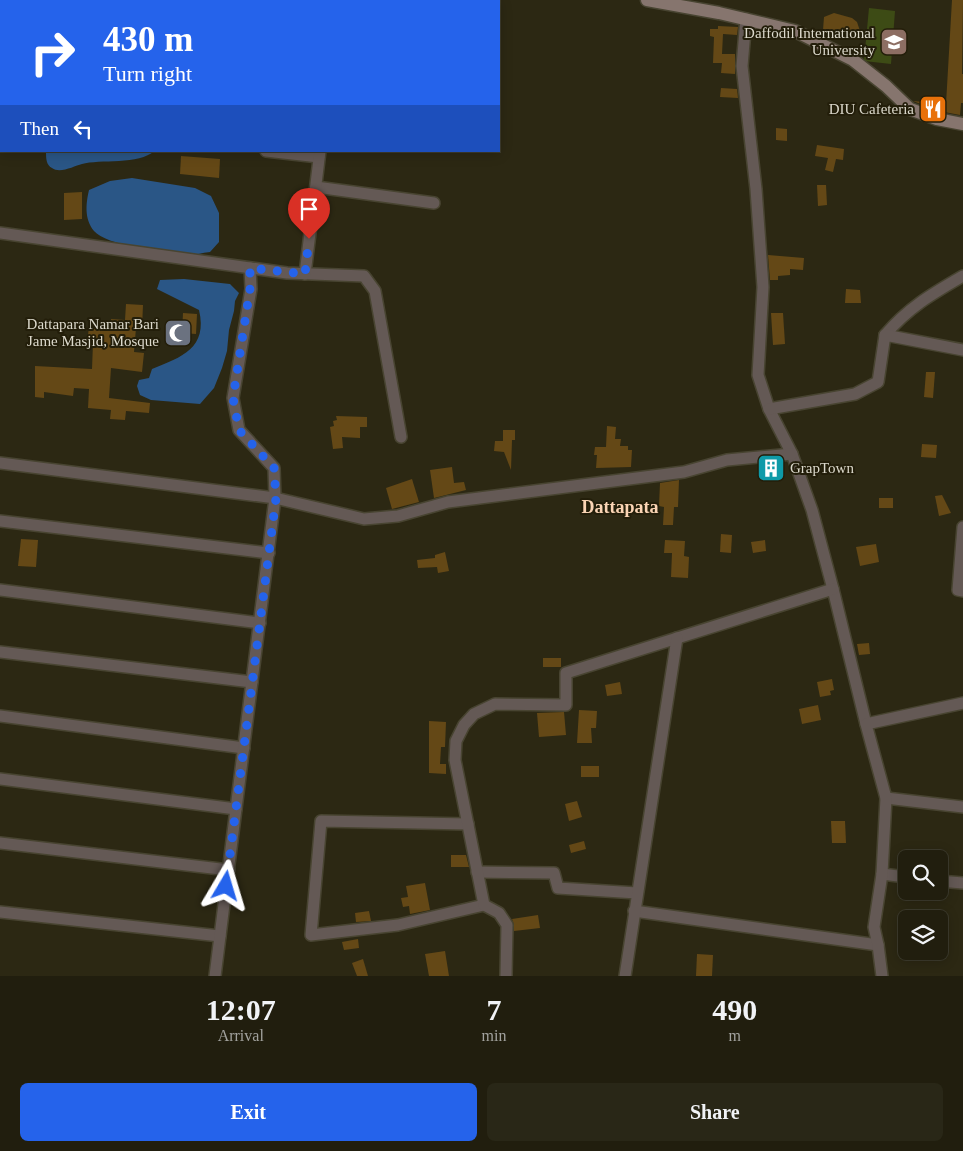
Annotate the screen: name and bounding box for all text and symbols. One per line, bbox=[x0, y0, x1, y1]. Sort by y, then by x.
icon: right bbox=[20, 20, 85, 85]
text: 430 m bbox=[103, 20, 193, 59]
place label: Daffodil International University bbox=[744, 25, 875, 58]
school or university icon: Daffodil International University bbox=[879, 27, 909, 57]
text: Turn right bbox=[103, 61, 192, 86]
restaurant icon: DIU Cafeteria bbox=[918, 94, 948, 124]
place label: DIU Cafeteria bbox=[829, 101, 914, 117]
icon: left bbox=[69, 115, 97, 143]
text: Then bbox=[20, 118, 59, 139]
pin bbox=[288, 188, 330, 239]
icon: arrive bbox=[295, 195, 323, 223]
place label: Dattapara Namar Bari Jame Masjid, Mosque bbox=[27, 316, 159, 349]
mosque icon: Dattapara Namar Bari Jame Masjid, Mosque bbox=[163, 318, 193, 348]
building icon: GrapTown bbox=[756, 453, 786, 483]
place label: GrapTown bbox=[790, 460, 854, 476]
district label: Dattapata bbox=[582, 497, 659, 517]
map controls bbox=[898, 850, 948, 960]
button: search bbox=[898, 850, 948, 900]
position arrow bbox=[199, 859, 251, 911]
button: layers bbox=[898, 910, 948, 960]
text: 12:07 bbox=[206, 993, 276, 1026]
text: 7 bbox=[486, 993, 501, 1026]
text: 490 bbox=[712, 993, 757, 1026]
text: Arrival bbox=[218, 1027, 264, 1044]
text: min bbox=[482, 1027, 506, 1044]
text: m bbox=[728, 1027, 741, 1044]
button: Exit bbox=[20, 1083, 477, 1141]
button: Share bbox=[487, 1083, 943, 1141]

